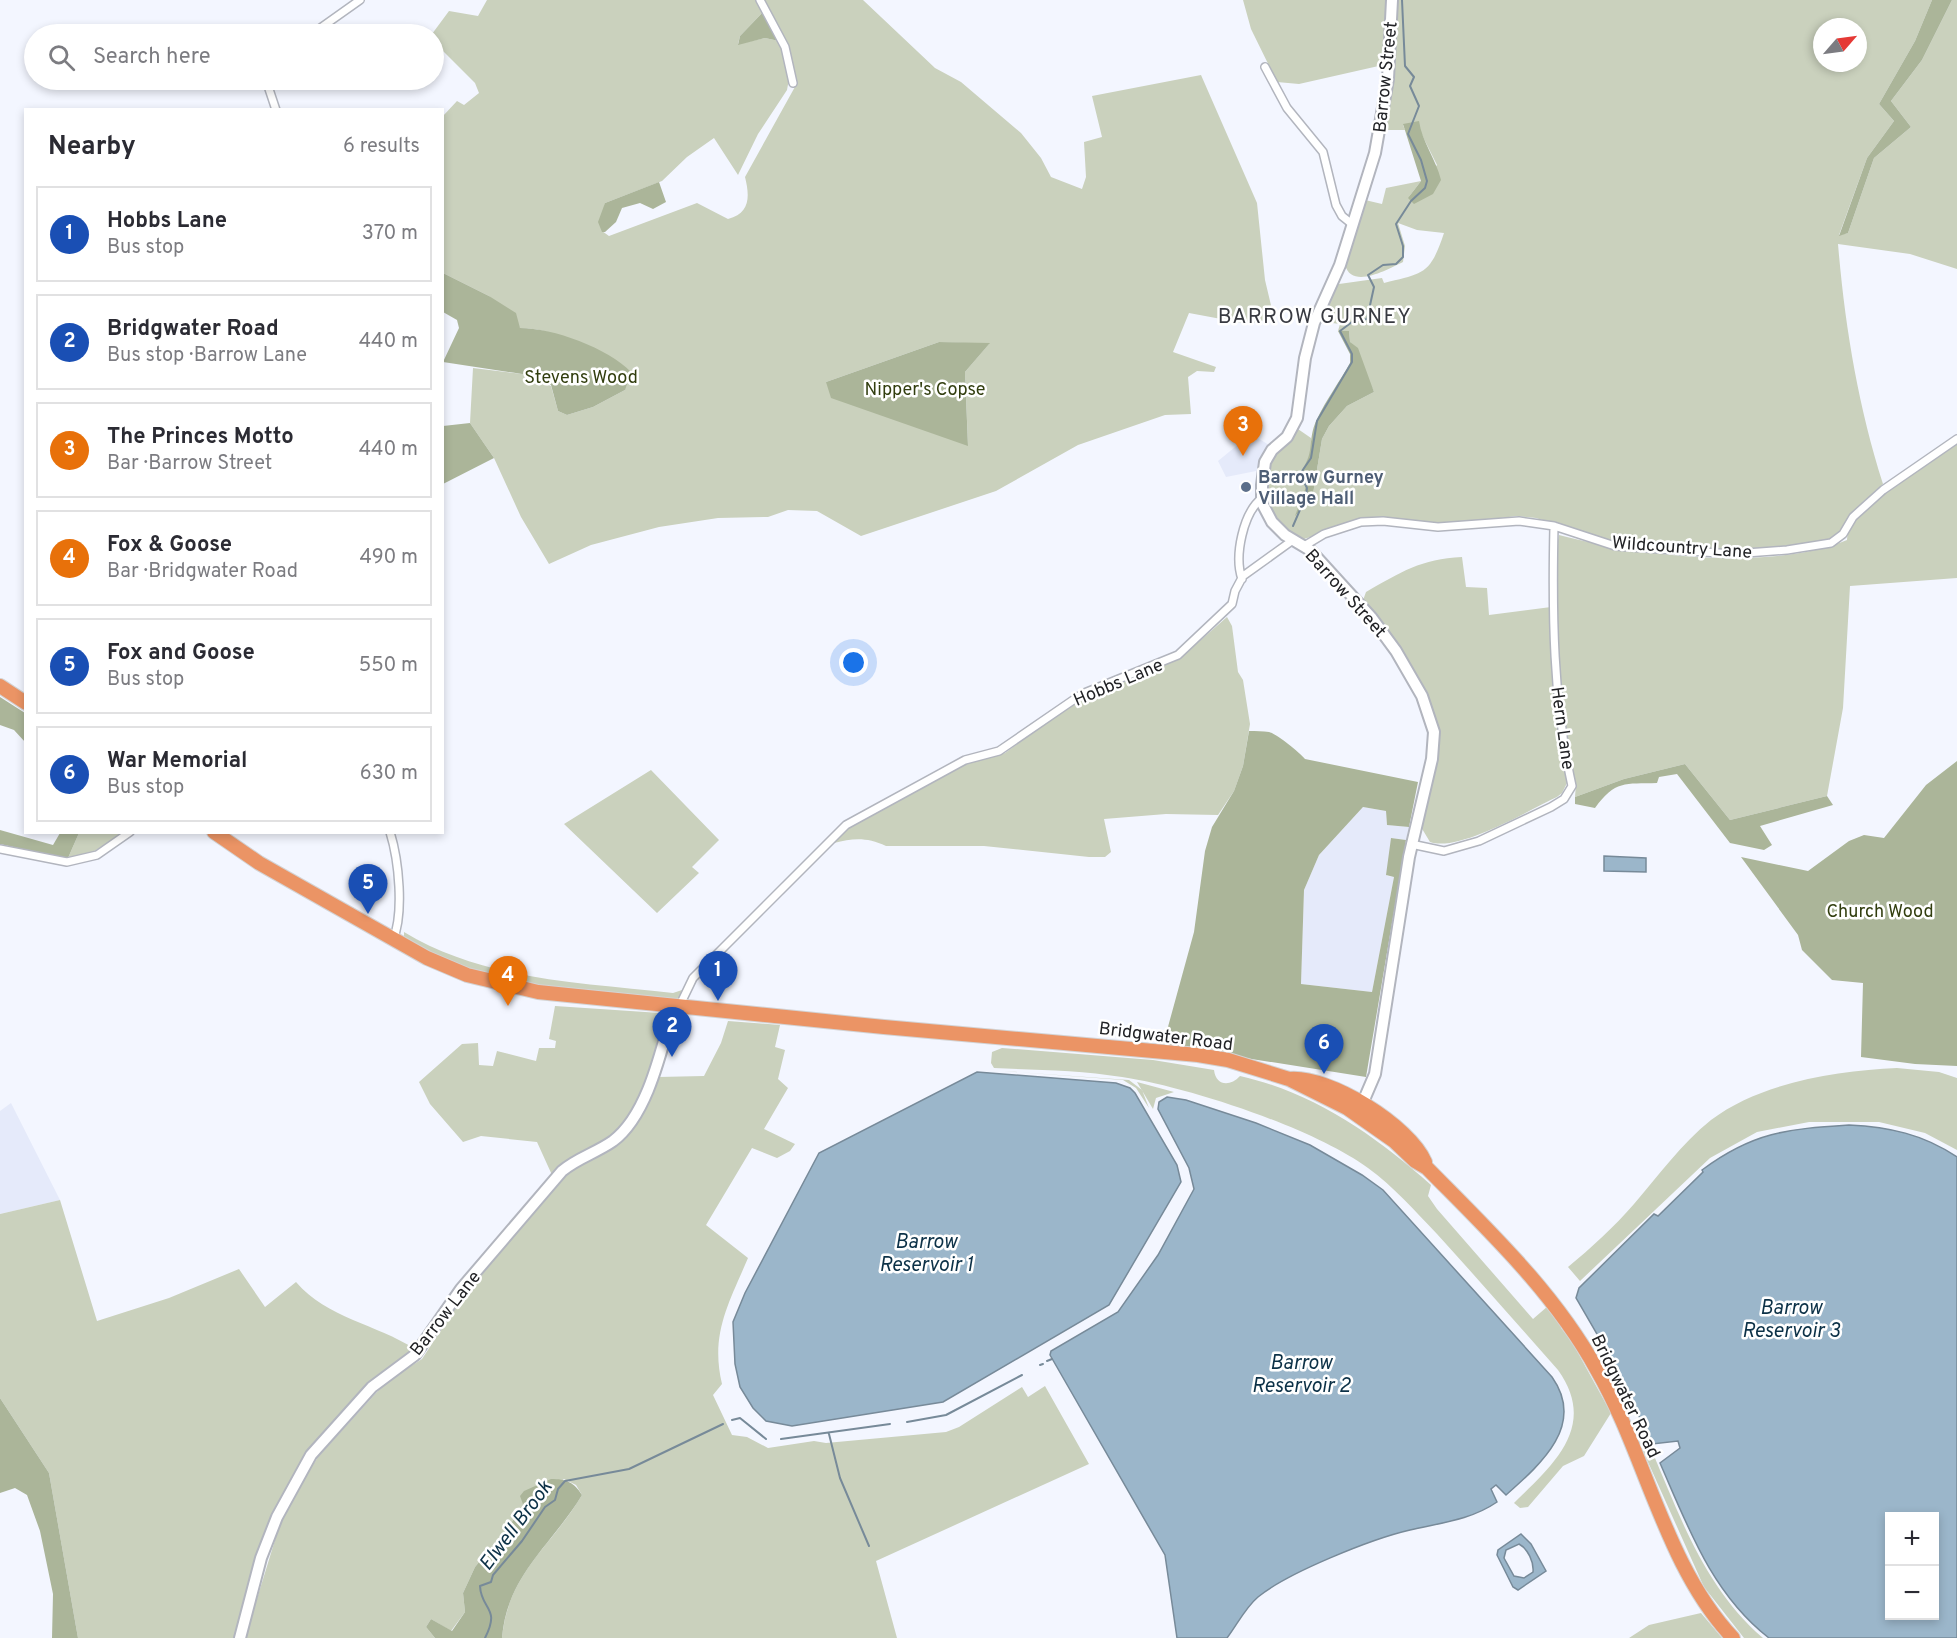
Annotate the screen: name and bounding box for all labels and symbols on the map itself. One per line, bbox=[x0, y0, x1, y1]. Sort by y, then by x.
north arrow bbox=[1813, 18, 1867, 72]
street label: Barrow Street bbox=[1369, 20, 1404, 134]
district label: BARROW GURNEY bbox=[1218, 304, 1412, 331]
park label: Stevens Wood bbox=[524, 367, 638, 390]
park label: Nipper's Copse bbox=[865, 379, 985, 402]
pin: 3 bbox=[1224, 406, 1262, 456]
place label: Barrow Gurney Village Hall bbox=[1258, 467, 1384, 511]
marker: Barrow Gurney Village Hall bbox=[1239, 480, 1253, 494]
street label: Wildcountry Lane bbox=[1611, 532, 1753, 565]
street label: Barrow Street bbox=[1299, 545, 1391, 643]
your location bbox=[839, 648, 868, 677]
street label: Hobbs Lane bbox=[1070, 654, 1167, 713]
street label: Hern Lane bbox=[1544, 685, 1579, 771]
pin: 5 bbox=[348, 864, 388, 914]
park label: Church Wood bbox=[1826, 901, 1934, 924]
pin: 1 bbox=[698, 952, 738, 1001]
pin: 4 bbox=[488, 956, 528, 1006]
pin: 2 bbox=[652, 1008, 692, 1057]
street label: Bridgwater Road bbox=[1097, 1018, 1234, 1057]
pin: 6 bbox=[1304, 1024, 1344, 1074]
water label: Barrow Reservoir 1 bbox=[879, 1230, 974, 1279]
street label: Barrow Lane bbox=[406, 1267, 487, 1361]
water label: Barrow Reservoir 3 bbox=[1742, 1296, 1841, 1345]
street label: Bridgwater Road bbox=[1585, 1331, 1665, 1462]
water label: Barrow Reservoir 2 bbox=[1252, 1351, 1352, 1400]
water label: Elwell Brook bbox=[474, 1475, 560, 1576]

